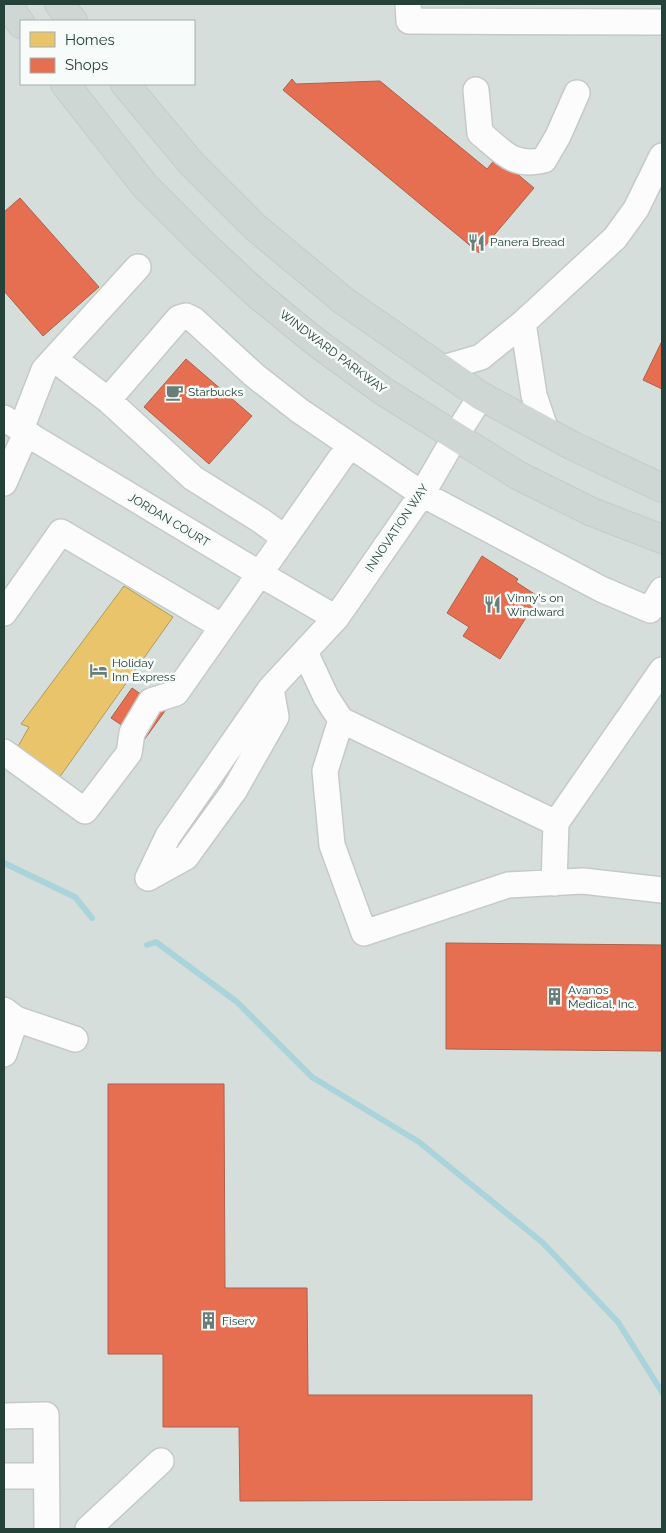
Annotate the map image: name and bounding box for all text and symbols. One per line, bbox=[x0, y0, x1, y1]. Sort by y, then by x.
legend bbox=[20, 20, 195, 85]
text: Homes bbox=[65, 31, 115, 49]
text: Shops bbox=[65, 56, 108, 74]
restaurant icon: Panera Bread bbox=[466, 232, 486, 252]
place label: Panera Bread bbox=[490, 235, 565, 249]
street label: WINDWARD PARKWAY bbox=[277, 307, 389, 397]
cafe icon: Starbucks bbox=[164, 382, 184, 402]
place label: Starbucks bbox=[188, 385, 243, 399]
street label: INNOVATION WAY bbox=[362, 481, 432, 575]
street label: JORDAN COURT bbox=[126, 490, 213, 550]
place label: Vinny's on Windward bbox=[507, 591, 564, 619]
restaurant icon: Vinny's on Windward bbox=[483, 595, 503, 615]
place label: Holiday Inn Express bbox=[112, 656, 176, 684]
hotel icon: Holiday Inn Express bbox=[88, 660, 108, 680]
place label: Avanos Medical, Inc. bbox=[568, 983, 637, 1011]
building icon: Avanos Medical, Inc. bbox=[544, 987, 564, 1007]
building icon: Fiserv bbox=[198, 1311, 218, 1331]
place label: Fiserv bbox=[222, 1314, 256, 1328]

